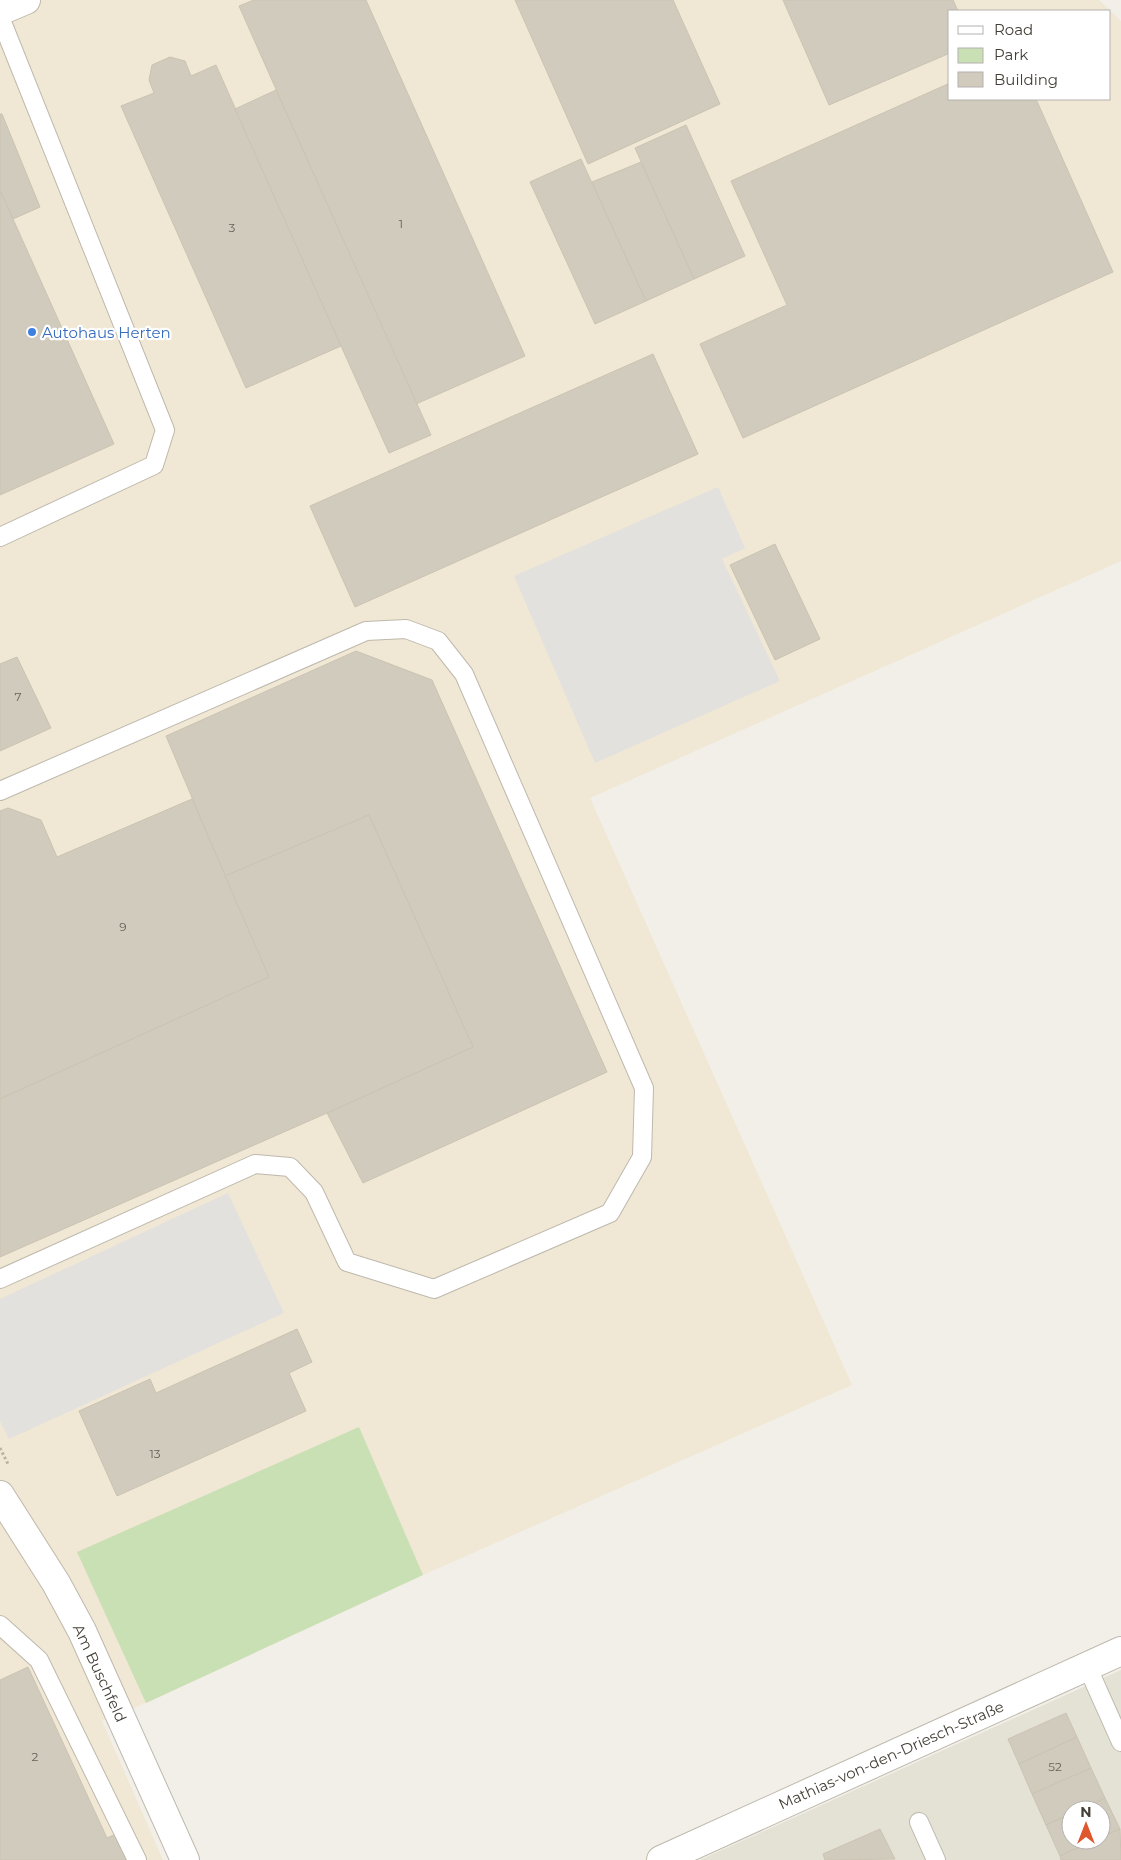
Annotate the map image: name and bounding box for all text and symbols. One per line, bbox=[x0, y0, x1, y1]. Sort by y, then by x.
legend bbox=[948, 10, 1111, 100]
text: Road bbox=[994, 20, 1033, 39]
text: Park bbox=[994, 45, 1028, 64]
text: Building bbox=[994, 70, 1058, 89]
house number: 1 bbox=[399, 216, 403, 231]
house number: 3 bbox=[229, 220, 236, 235]
place label: Autohaus Herten bbox=[42, 323, 171, 342]
marker: Autohaus Herten bbox=[26, 326, 38, 338]
house number: 7 bbox=[14, 689, 22, 704]
house number: 9 bbox=[119, 919, 127, 934]
house number: 13 bbox=[149, 1446, 161, 1461]
street label: Am Buschfeld bbox=[69, 1621, 131, 1725]
street label: Mathias-von-den-Driesch-Straße bbox=[775, 1697, 1007, 1813]
house number: 2 bbox=[32, 1749, 39, 1764]
house number: 52 bbox=[1048, 1759, 1062, 1774]
north arrow bbox=[1061, 1800, 1111, 1850]
text: N bbox=[1080, 1803, 1092, 1821]

